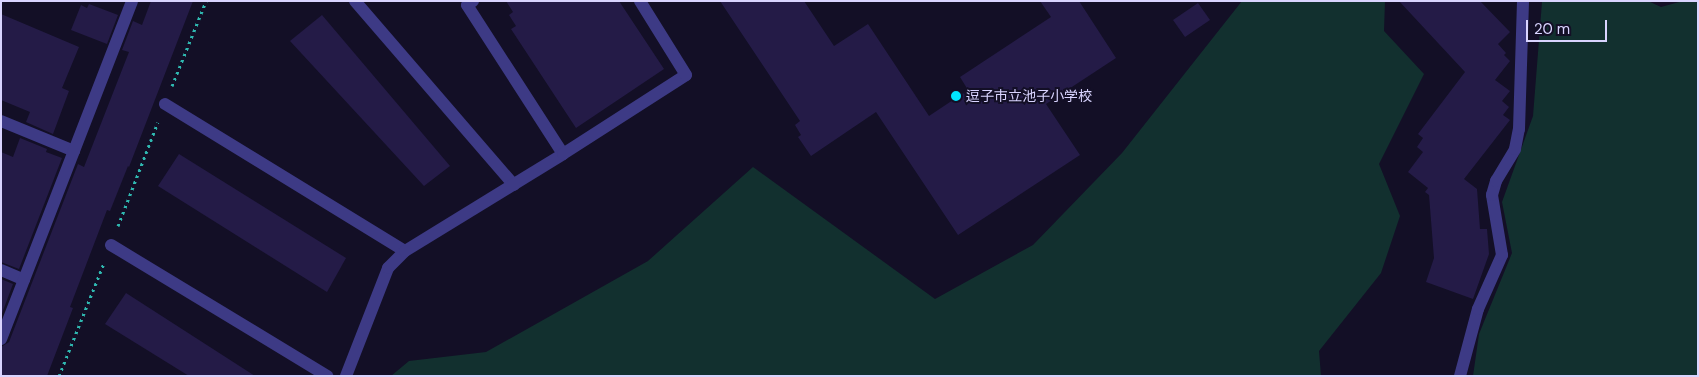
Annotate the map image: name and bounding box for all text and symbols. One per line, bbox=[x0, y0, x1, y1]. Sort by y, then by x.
scale bar bbox=[1529, 10, 1610, 42]
text: 20 m bbox=[1534, 19, 1570, 39]
place label: 逗子市立池子小学校 bbox=[966, 88, 1092, 104]
marker: 逗子市立池子小学校 bbox=[950, 90, 962, 102]

